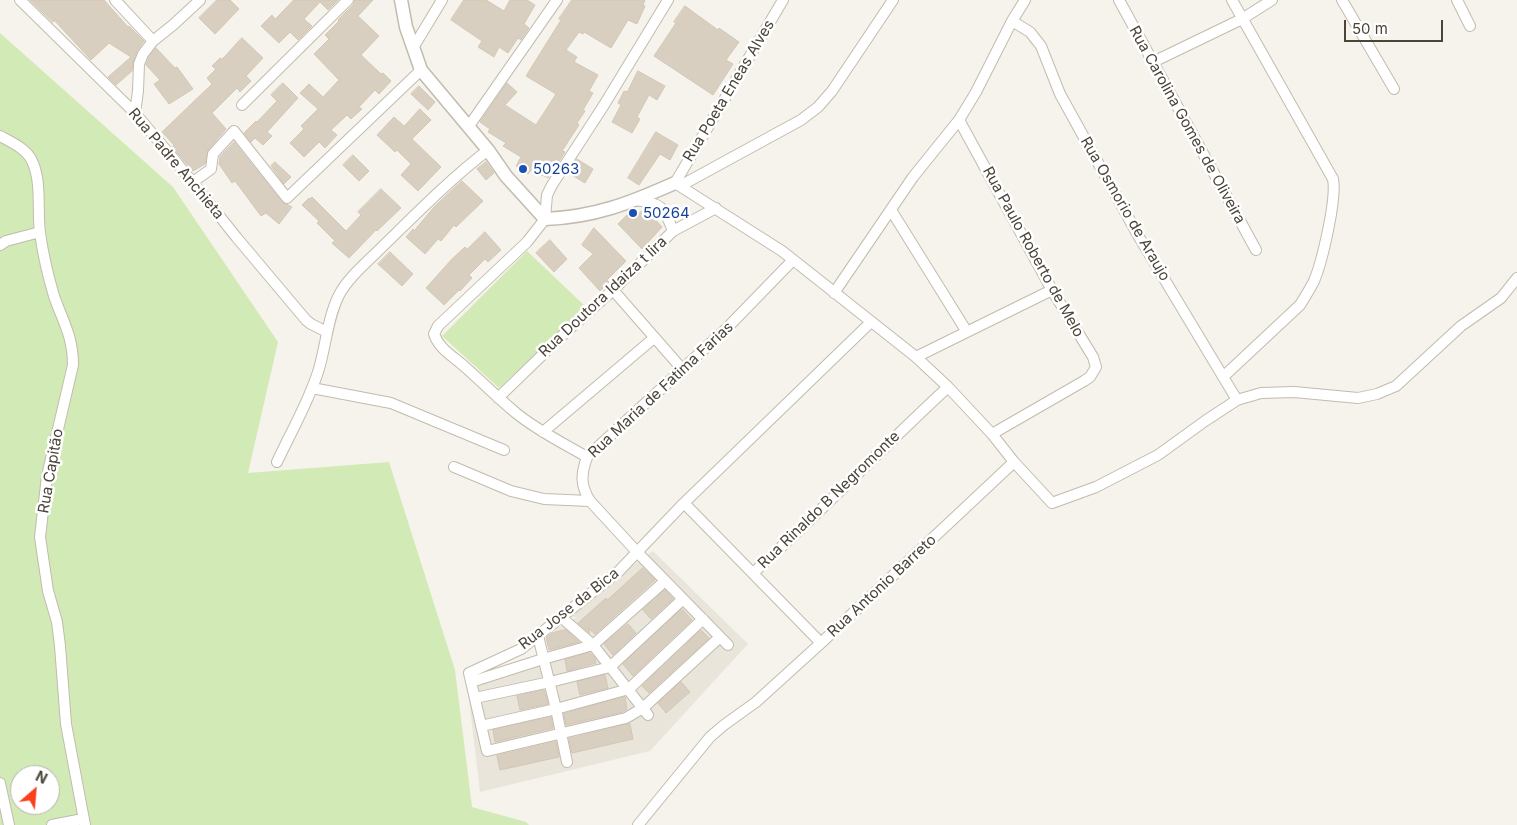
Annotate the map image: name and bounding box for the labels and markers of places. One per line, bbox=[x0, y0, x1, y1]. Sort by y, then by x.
place label: 50263 bbox=[533, 160, 579, 178]
marker: 50263 bbox=[517, 163, 529, 175]
place label: 50264 bbox=[643, 204, 690, 222]
marker: 50264 bbox=[627, 207, 639, 219]

